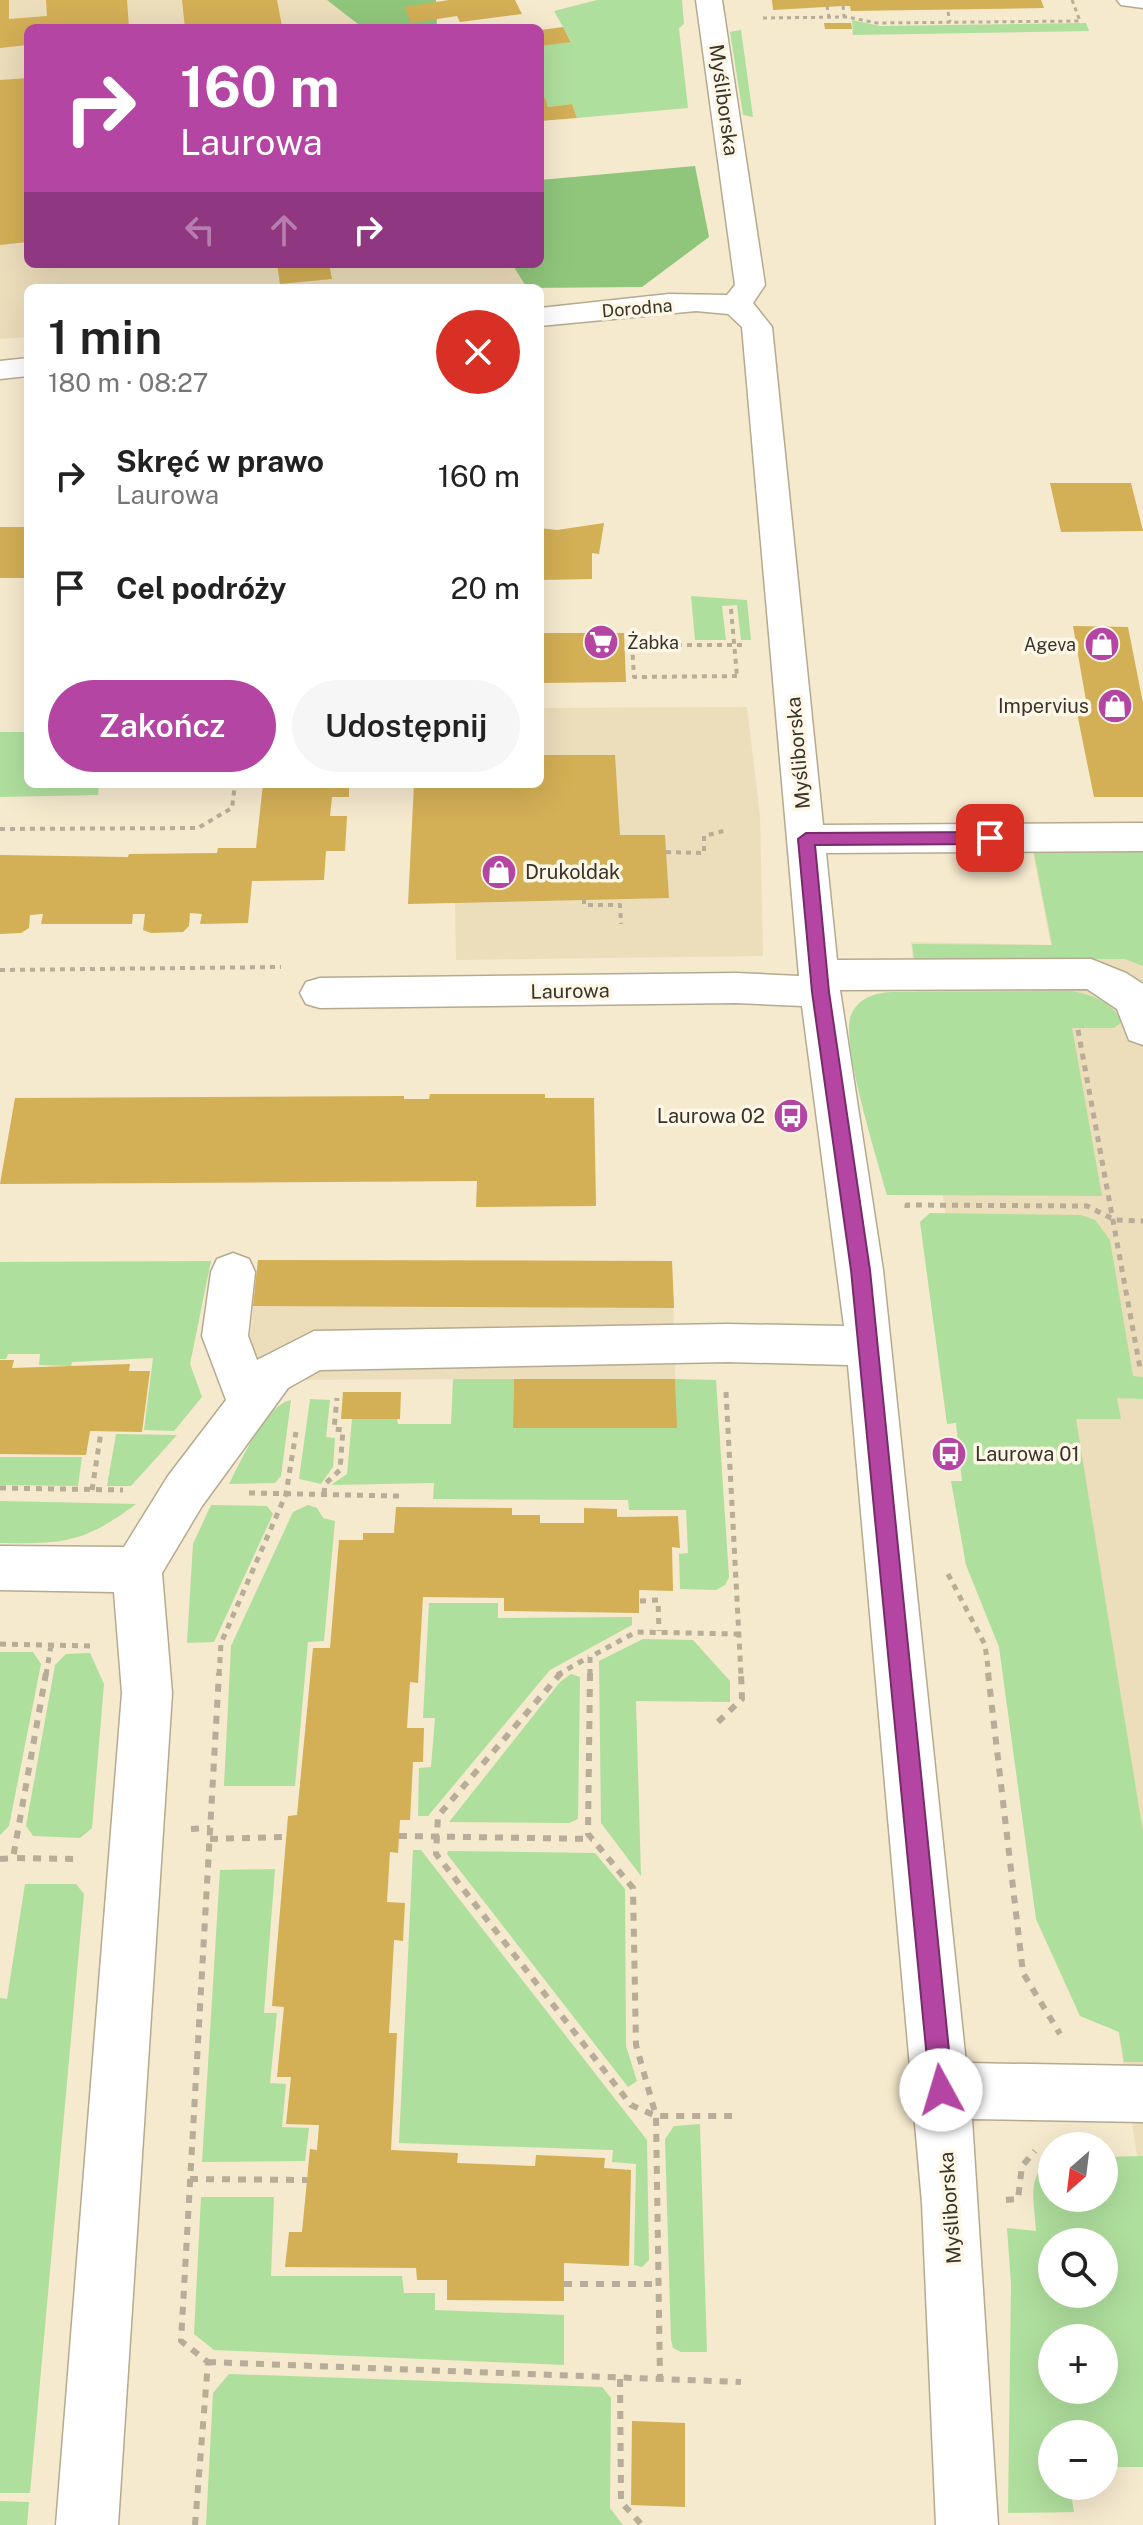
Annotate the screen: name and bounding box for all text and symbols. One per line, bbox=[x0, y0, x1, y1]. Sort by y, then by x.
street label: Myśliborska bbox=[704, 43, 744, 157]
text: 160 m bbox=[180, 54, 340, 120]
icon: right bbox=[48, 56, 152, 160]
text: Laurowa bbox=[180, 121, 323, 163]
icon: left bbox=[178, 208, 222, 252]
icon: ahead bbox=[262, 208, 306, 252]
icon: right bbox=[346, 208, 390, 252]
street label: Dorodna bbox=[601, 294, 673, 322]
text: 1 min bbox=[48, 308, 162, 365]
button: close bbox=[436, 310, 520, 394]
text: 180 m · 08:27 bbox=[48, 367, 208, 398]
text: Skręć w prawo bbox=[116, 443, 324, 479]
icon: right bbox=[48, 454, 92, 498]
text: 160 m bbox=[438, 458, 520, 494]
text: Laurowa bbox=[116, 479, 219, 510]
icon: arrive bbox=[48, 566, 92, 610]
text: Cel podróży bbox=[116, 570, 286, 606]
text: 20 m bbox=[451, 570, 520, 606]
supermarket icon: Żabka bbox=[582, 623, 620, 661]
shop icon: Ageva bbox=[1083, 625, 1121, 663]
place label: Żabka bbox=[627, 631, 679, 653]
place label: Ageva bbox=[1024, 634, 1076, 655]
button: Zakończ bbox=[48, 680, 276, 772]
button: Udostępnij bbox=[292, 680, 520, 772]
shop icon: Impervius bbox=[1096, 687, 1134, 725]
place label: Impervius bbox=[998, 694, 1089, 718]
street label: Myśliborska bbox=[781, 696, 815, 810]
pin bbox=[956, 804, 1024, 872]
icon: arrive bbox=[968, 816, 1012, 860]
shop icon: Drukoldak bbox=[480, 853, 518, 891]
place label: Drukoldak bbox=[525, 860, 620, 884]
street label: Laurowa bbox=[530, 978, 610, 1004]
bus stop icon: Laurowa 02 bbox=[772, 1097, 810, 1135]
place label: Laurowa 02 bbox=[657, 1104, 765, 1128]
bus stop icon: Laurowa 01 bbox=[930, 1435, 968, 1473]
place label: Laurowa 01 bbox=[975, 1442, 1080, 1466]
position arrow bbox=[899, 2048, 983, 2132]
north arrow bbox=[1038, 2132, 1118, 2212]
map controls bbox=[1038, 2132, 1118, 2500]
street label: Myśliborska bbox=[934, 2151, 966, 2265]
button: search bbox=[1038, 2228, 1118, 2308]
button: + bbox=[1038, 2324, 1118, 2404]
button: − bbox=[1038, 2420, 1118, 2500]

